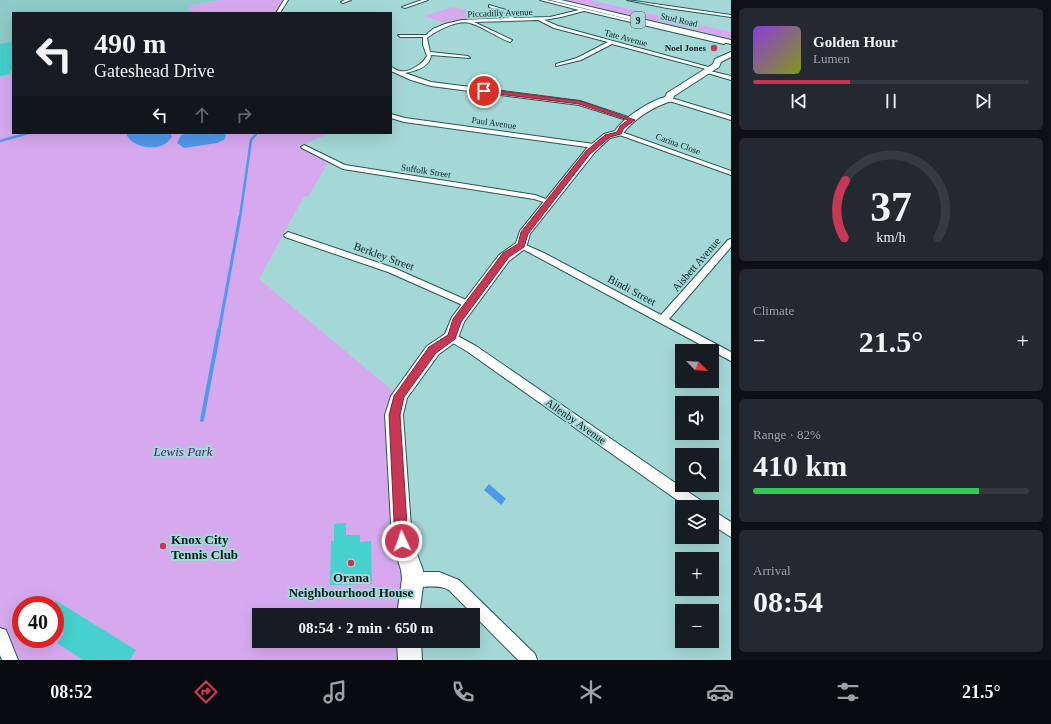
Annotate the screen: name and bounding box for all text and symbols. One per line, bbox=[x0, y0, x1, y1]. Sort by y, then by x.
street label: Piccadilly Avenue bbox=[467, 7, 533, 19]
street label: Stud Road bbox=[659, 11, 699, 29]
road number: 9 bbox=[631, 12, 645, 28]
street label: Tate Avenue bbox=[603, 27, 649, 49]
icon: left bbox=[28, 28, 80, 80]
text: 490 m bbox=[94, 28, 166, 59]
text: Golden Hour bbox=[813, 34, 898, 50]
place label: Noel Jones bbox=[665, 43, 706, 53]
marker: Noel Jones bbox=[709, 43, 719, 53]
text: Lumen bbox=[813, 51, 850, 66]
text: Gateshead Drive bbox=[94, 61, 214, 81]
pin bbox=[467, 74, 501, 108]
icon: arrive bbox=[473, 80, 495, 102]
icon: previous bbox=[788, 90, 810, 112]
icon: pause bbox=[880, 90, 902, 112]
icon: next bbox=[972, 90, 994, 112]
icon: left bbox=[149, 104, 171, 126]
icon: ahead bbox=[191, 104, 213, 126]
icon: right bbox=[233, 104, 255, 126]
street label: Paul Avenue bbox=[471, 115, 517, 131]
street label: Carina Close bbox=[654, 131, 702, 157]
street label: Suffolk Street bbox=[400, 162, 452, 180]
text: 37 bbox=[870, 183, 912, 229]
text: km/h bbox=[876, 228, 906, 244]
street label: Aisbett Avenue bbox=[669, 235, 723, 293]
street label: Berkley Street bbox=[352, 240, 416, 272]
street label: Bindi Street bbox=[606, 272, 658, 308]
text: Climate bbox=[753, 303, 794, 318]
text: 21.5° bbox=[859, 325, 923, 358]
text: − bbox=[753, 328, 765, 353]
text: + bbox=[1017, 328, 1029, 353]
north arrow bbox=[675, 344, 719, 388]
map controls bbox=[675, 344, 719, 648]
street label: Allenby Avenue bbox=[543, 396, 609, 446]
button: sound bbox=[675, 396, 719, 440]
text: Range · 82% bbox=[753, 427, 821, 442]
park label: Lewis Park bbox=[153, 444, 213, 459]
button: search bbox=[675, 448, 719, 492]
text: 410 km bbox=[753, 449, 847, 482]
button: layers bbox=[675, 500, 719, 544]
position arrow bbox=[381, 520, 423, 562]
place label: Knox City Tennis Club bbox=[171, 532, 238, 562]
marker: Knox City Tennis Club bbox=[158, 541, 168, 551]
button: + bbox=[675, 552, 719, 596]
marker: Orana Neighbourhood House bbox=[346, 558, 356, 568]
text: Arrival bbox=[753, 563, 791, 578]
place label: Orana Neighbourhood House bbox=[289, 570, 414, 600]
text: 08:54 bbox=[753, 585, 823, 618]
speed limit sign: 40 bbox=[12, 596, 64, 648]
button: − bbox=[675, 604, 719, 648]
text: 08:54 · 2 min · 650 m bbox=[299, 620, 434, 636]
icon: directions bbox=[192, 678, 220, 706]
icon: music bbox=[321, 678, 349, 706]
icon: phone bbox=[449, 678, 477, 706]
icon: climate bbox=[577, 678, 605, 706]
icon: car bbox=[706, 678, 734, 706]
icon: filters bbox=[834, 678, 862, 706]
text: 08:52 bbox=[50, 682, 92, 702]
text: 21.5° bbox=[962, 682, 1001, 702]

